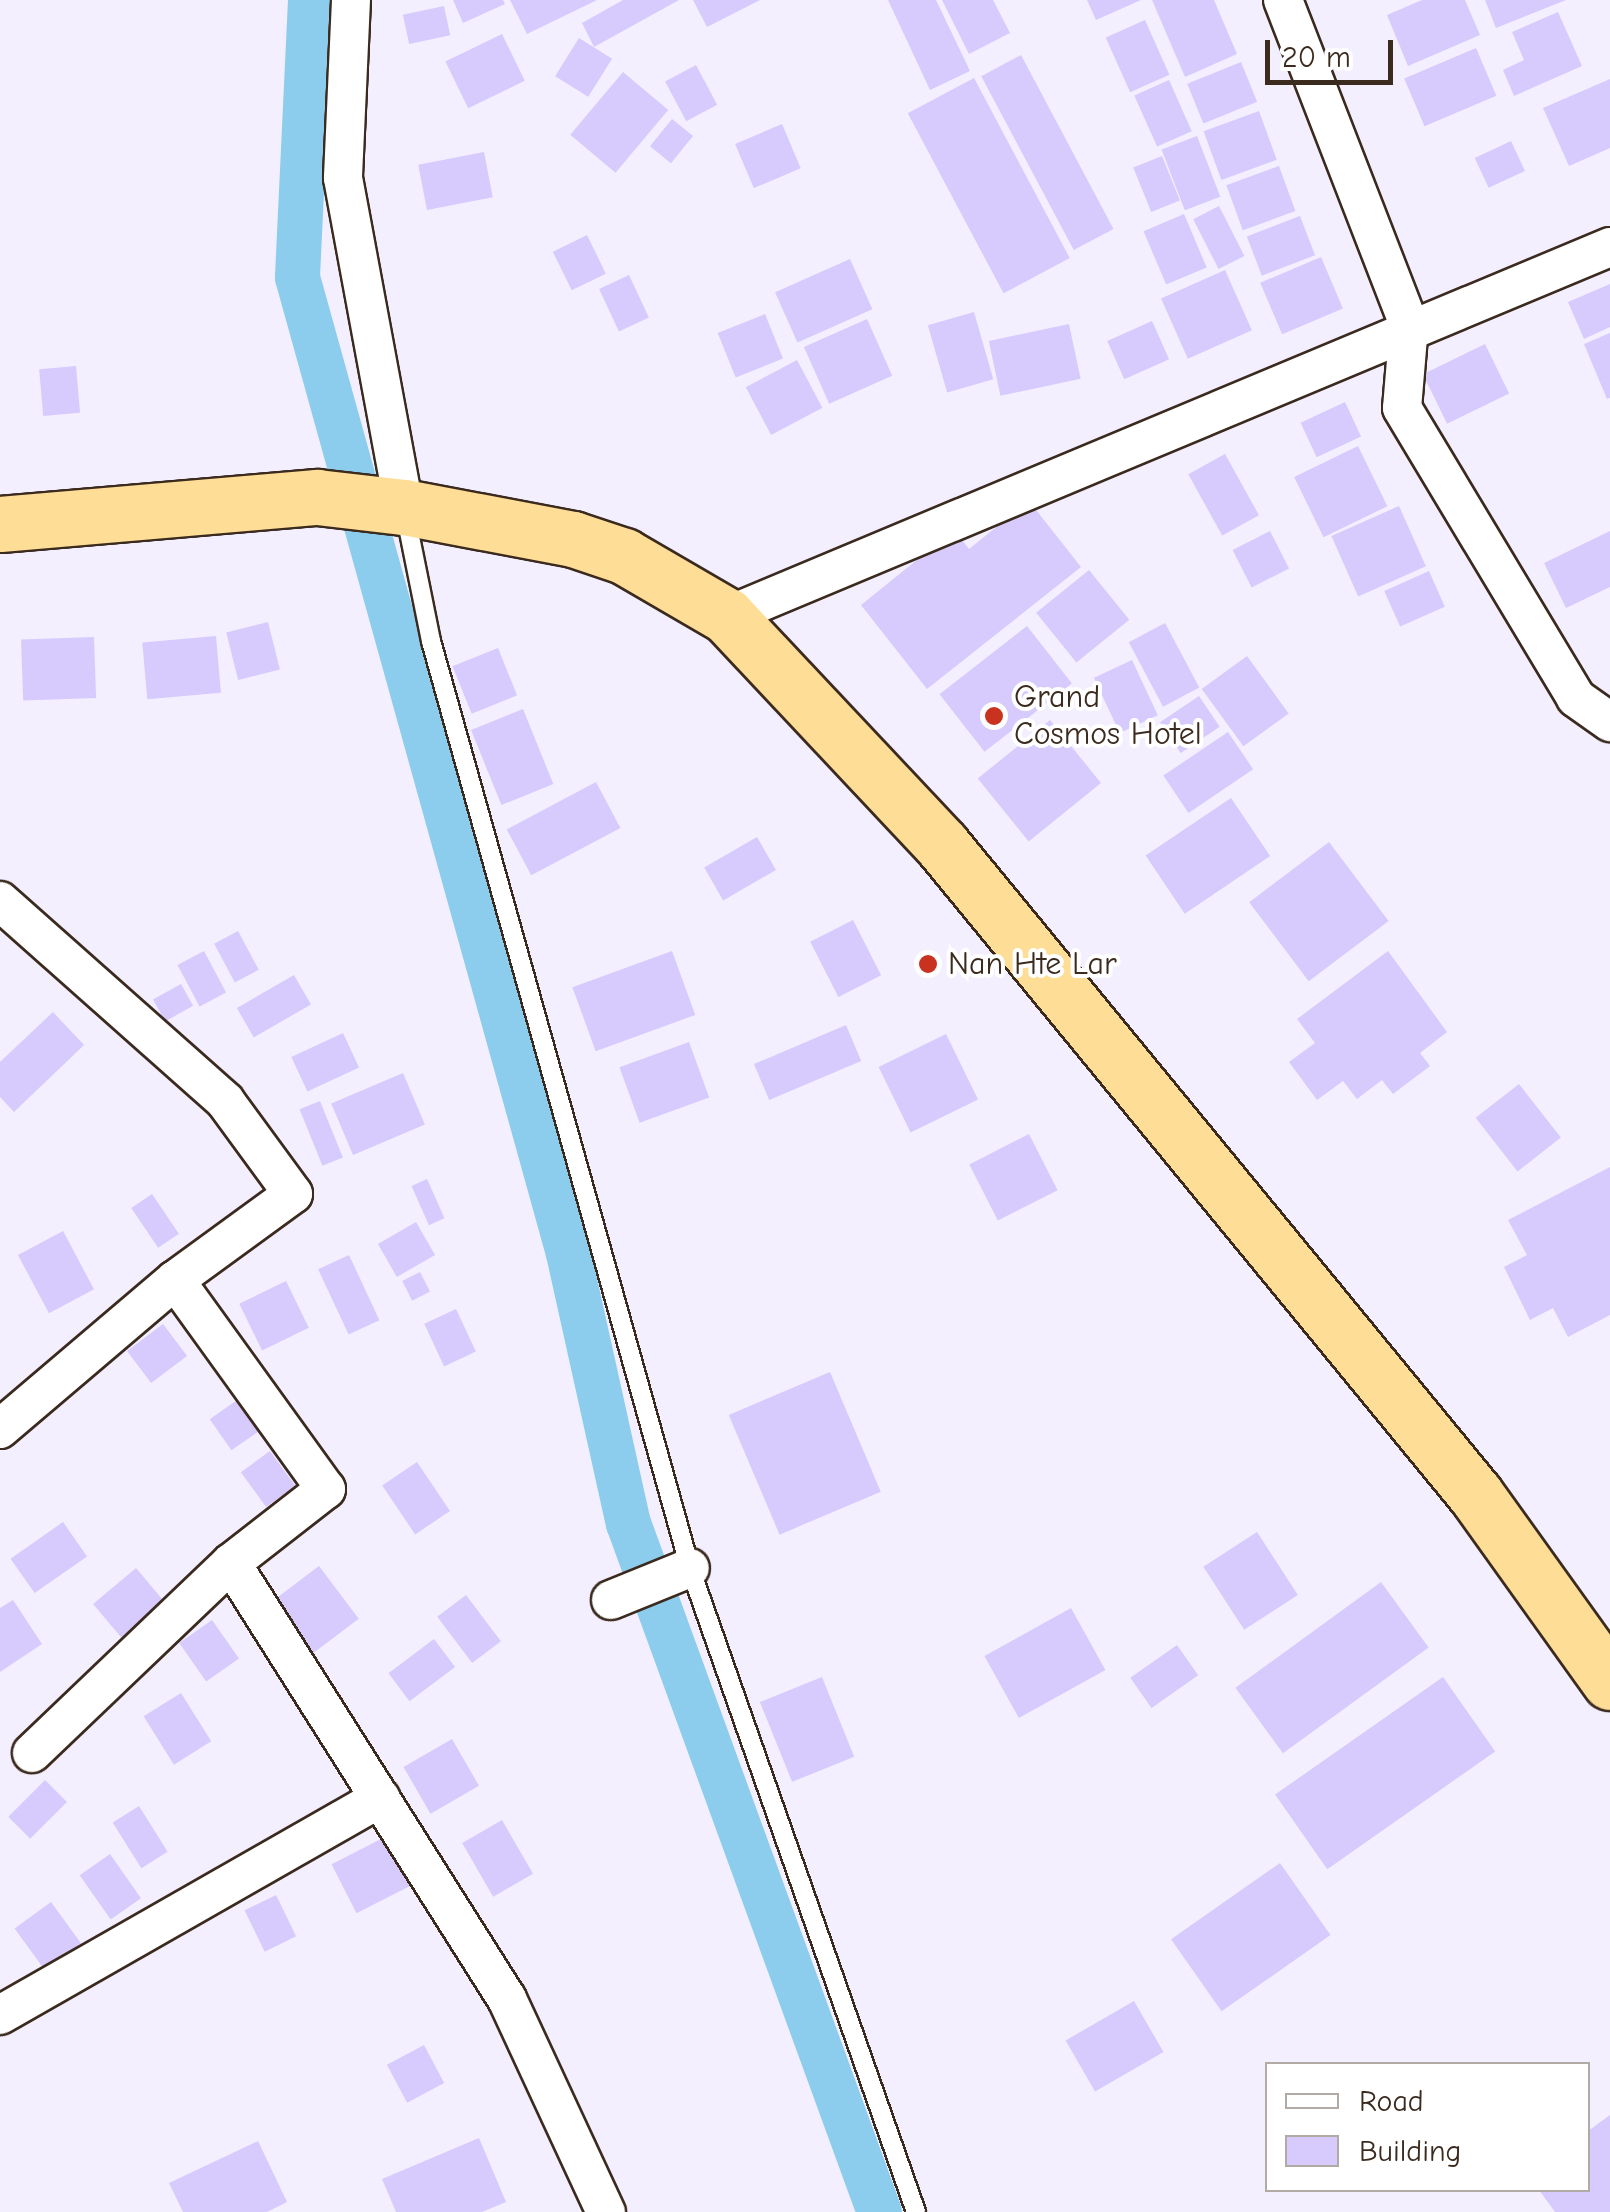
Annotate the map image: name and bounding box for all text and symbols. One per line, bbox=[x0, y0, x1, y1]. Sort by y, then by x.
scale bar bbox=[1270, 20, 1398, 82]
text: 20 m bbox=[1282, 40, 1351, 75]
place label: Grand Cosmos Hotel bbox=[1014, 679, 1202, 754]
marker: Grand Cosmos Hotel bbox=[983, 705, 1005, 727]
place label: Nan Hte Lar bbox=[948, 945, 1117, 983]
marker: Nan Hte Lar bbox=[917, 953, 939, 975]
legend bbox=[1265, 2062, 1590, 2192]
text: Road bbox=[1359, 2084, 1424, 2119]
text: Building bbox=[1359, 2134, 1462, 2169]

